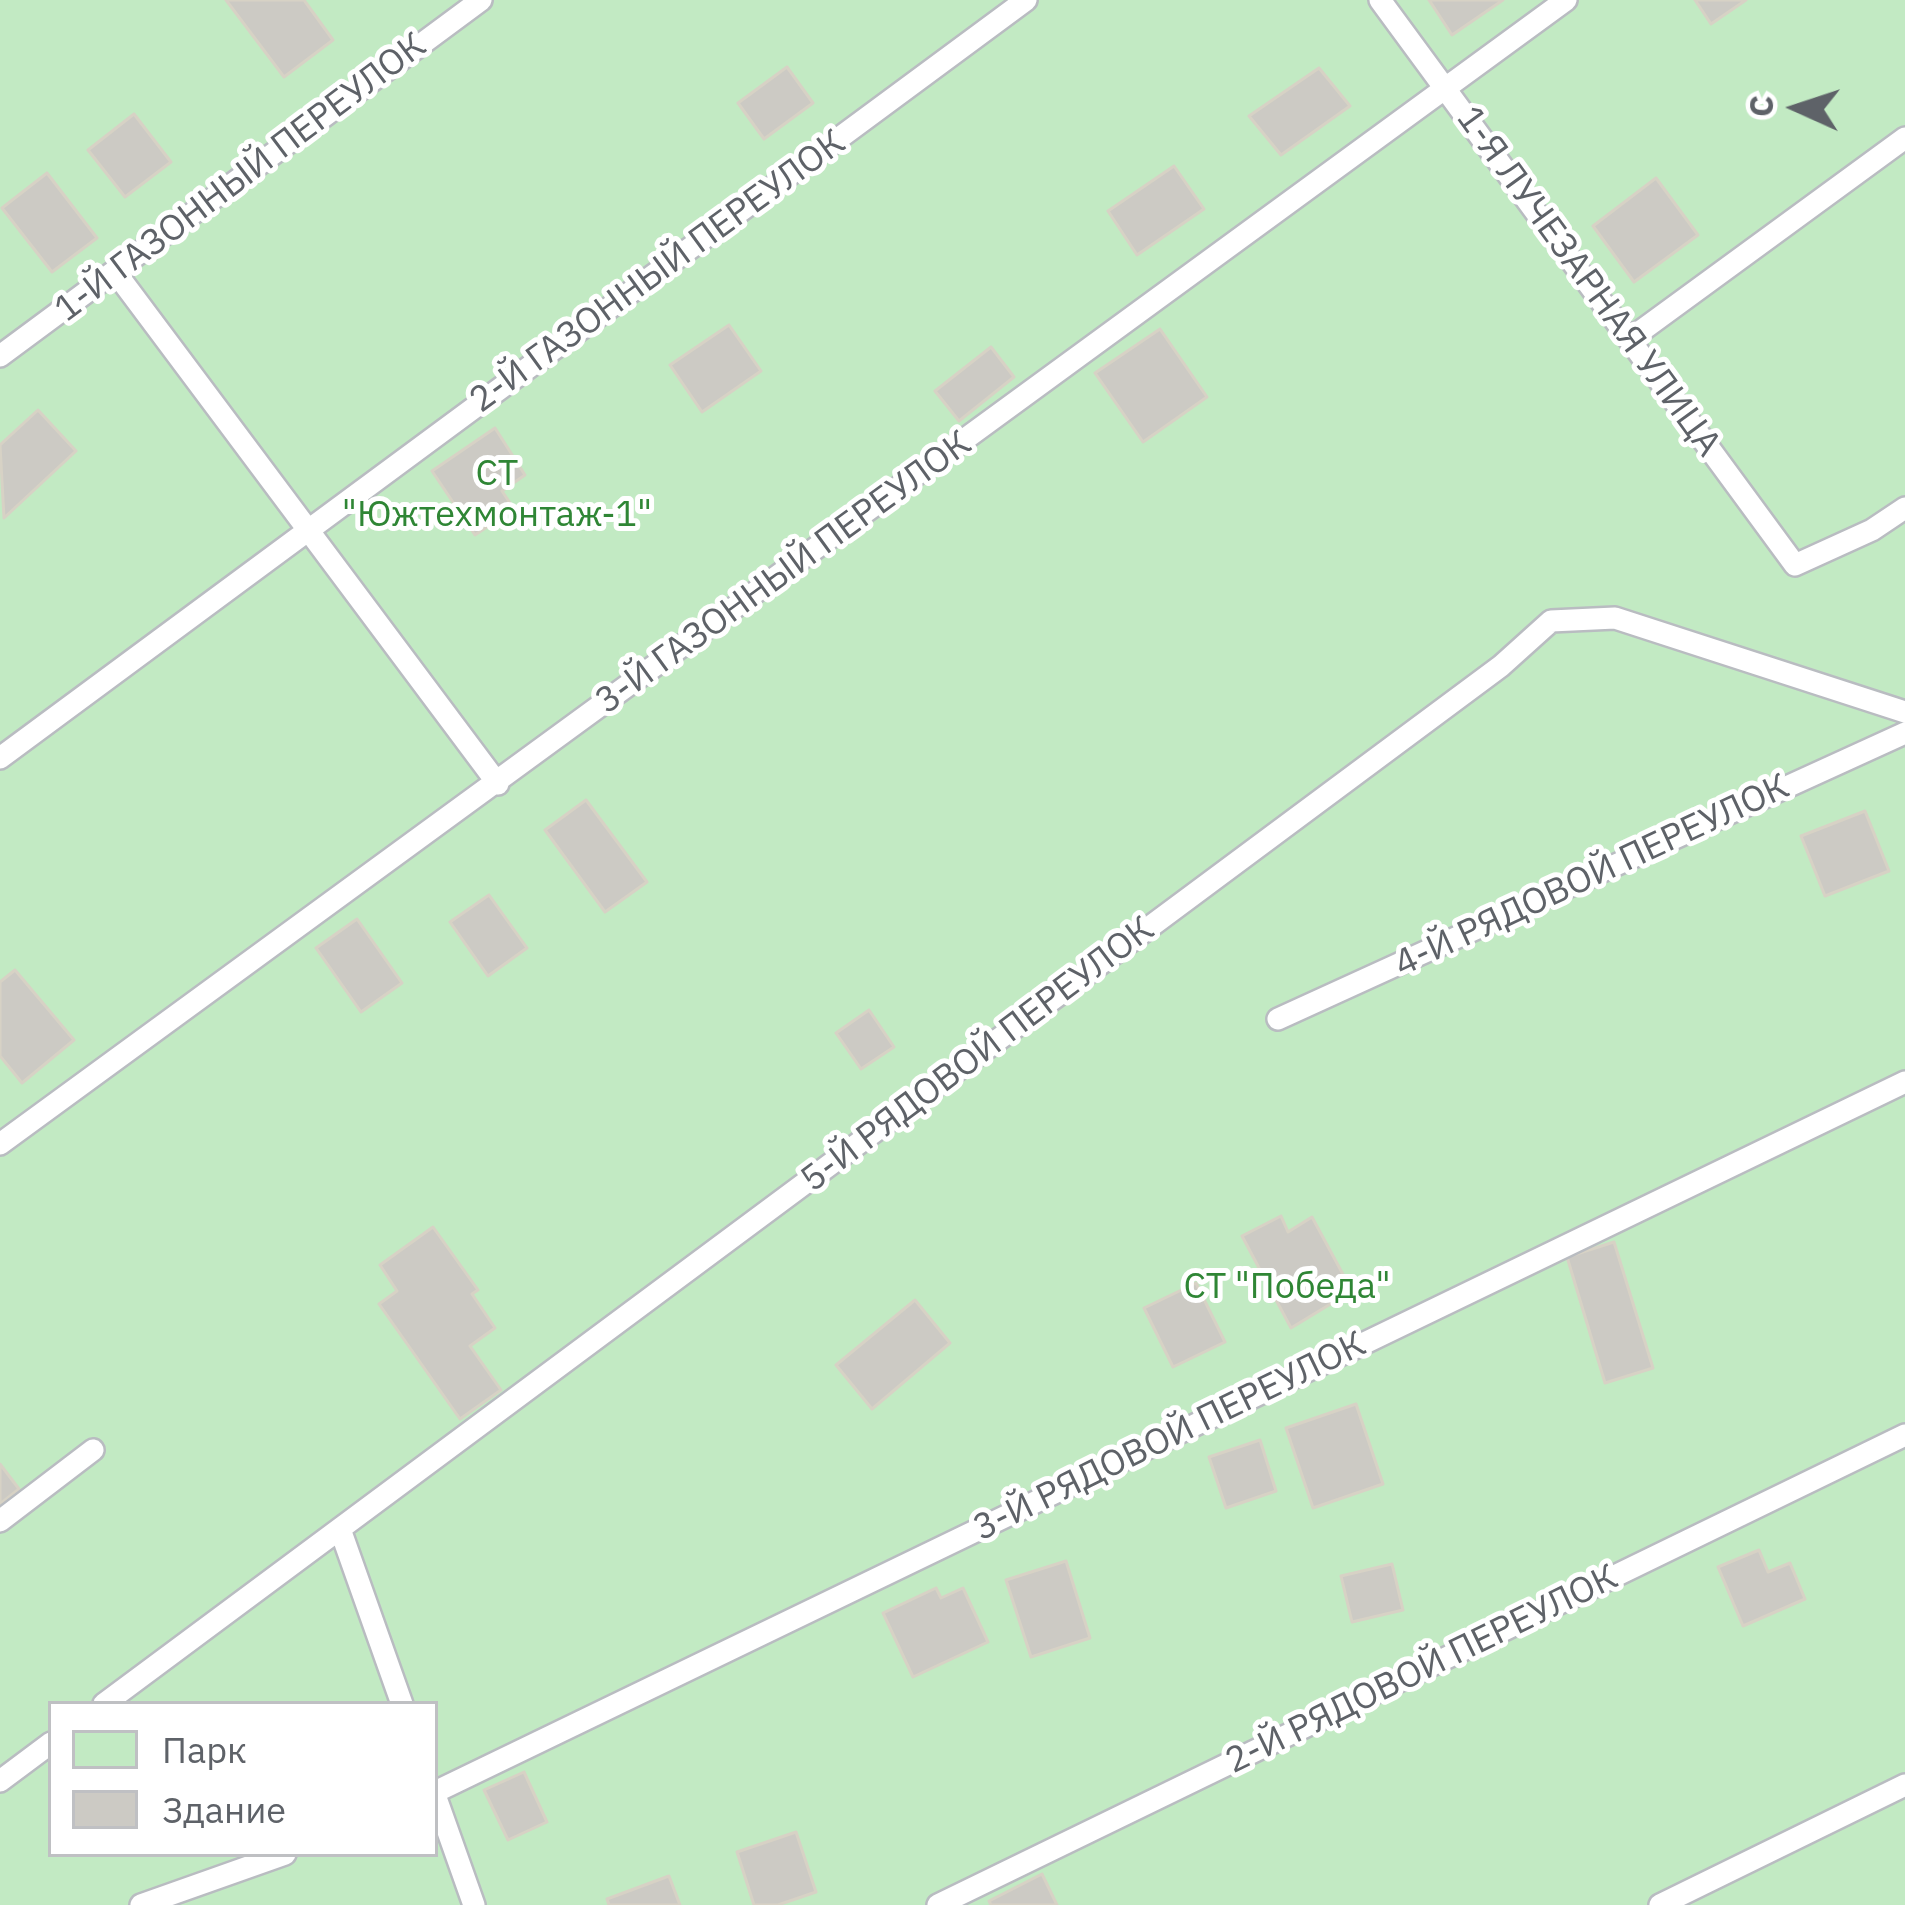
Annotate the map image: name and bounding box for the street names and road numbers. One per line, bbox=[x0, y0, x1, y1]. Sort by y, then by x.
street label: 1-Й ГАЗОННЫЙ ПЕРЕУЛОК bbox=[47, 24, 435, 332]
street label: 1-Я ЛУЧЕЗАРНАЯ УЛИЦА bbox=[1447, 99, 1729, 465]
street label: 2-Й ГАЗОННЫЙ ПЕРЕУЛОК bbox=[462, 121, 854, 423]
street label: 3-Й ГАЗОННЫЙ ПЕРЕУЛОК bbox=[588, 422, 980, 724]
street label: 4-Й РЯДОВОЙ ПЕРЕУЛОК bbox=[1388, 765, 1796, 987]
street label: 5-Й РЯДОВОЙ ПЕРЕУЛОК bbox=[793, 908, 1163, 1202]
street label: 3-Й РЯДОВОЙ ПЕРЕУЛОК bbox=[967, 1323, 1373, 1551]
street label: 2-Й РЯДОВОЙ ПЕРЕУЛОК bbox=[1219, 1556, 1625, 1784]

